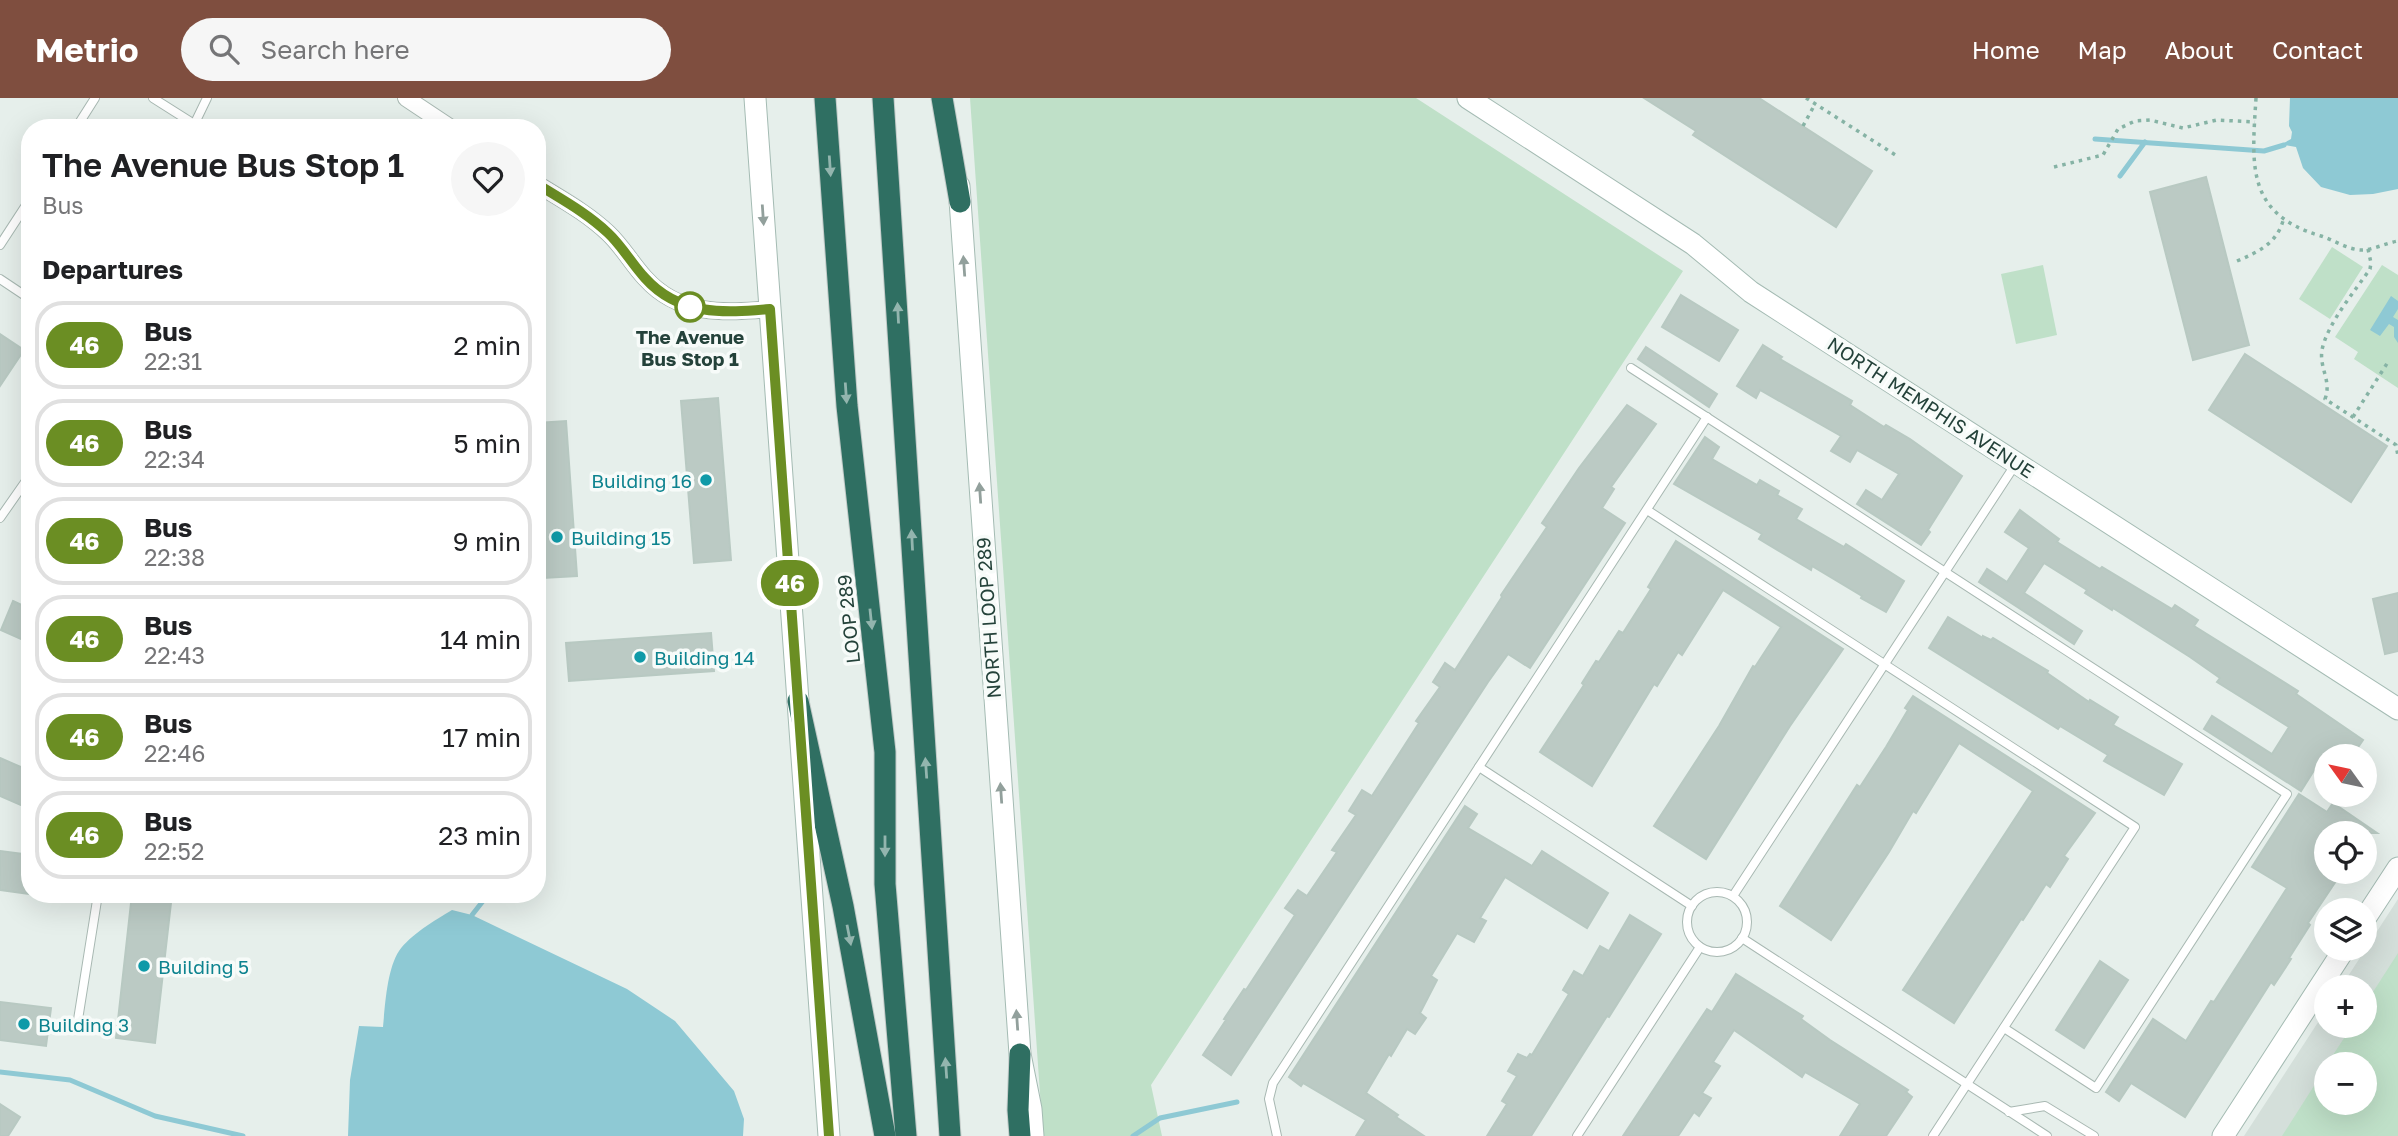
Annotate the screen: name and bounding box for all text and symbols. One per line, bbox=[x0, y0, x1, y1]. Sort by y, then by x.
search box bbox=[181, 18, 671, 81]
text: Metrio bbox=[35, 30, 139, 69]
icon: search bbox=[205, 30, 243, 68]
text: Search here bbox=[261, 34, 410, 65]
text: Home bbox=[1972, 35, 2040, 64]
text: Map bbox=[2078, 35, 2127, 64]
text: About bbox=[2165, 35, 2234, 64]
text: Contact bbox=[2272, 35, 2363, 64]
button: heart bbox=[451, 142, 525, 216]
text: The Avenue Bus Stop 1 bbox=[42, 145, 404, 184]
one-way arrow bbox=[825, 155, 836, 177]
text: Bus bbox=[42, 191, 84, 219]
one-way arrow bbox=[758, 204, 769, 226]
text: Departures bbox=[42, 254, 183, 285]
one-way arrow bbox=[958, 255, 969, 277]
marker: The Avenue Bus Stop 1 bbox=[675, 292, 705, 322]
one-way arrow bbox=[893, 302, 904, 324]
text: Bus bbox=[144, 316, 192, 347]
place label: The Avenue Bus Stop 1 bbox=[636, 325, 744, 370]
text: 46 bbox=[69, 330, 100, 359]
text: 2 min bbox=[453, 330, 521, 361]
street label: NORTH MEMPHIS AVENUE bbox=[1823, 332, 2039, 482]
text: 22:31 bbox=[144, 347, 202, 375]
one-way arrow bbox=[841, 382, 852, 404]
text: Bus bbox=[144, 414, 192, 445]
text: 46 bbox=[69, 428, 100, 457]
text: 5 min bbox=[453, 428, 521, 459]
text: 22:34 bbox=[144, 445, 205, 473]
place label: Building 16 bbox=[591, 469, 692, 492]
marker: Building 16 bbox=[698, 472, 714, 488]
one-way arrow bbox=[974, 482, 985, 504]
text: Bus bbox=[144, 512, 192, 543]
text: 46 bbox=[69, 526, 100, 555]
text: 9 min bbox=[453, 526, 521, 557]
place label: Building 15 bbox=[571, 526, 671, 549]
marker: Building 15 bbox=[549, 529, 565, 545]
one-way arrow bbox=[906, 529, 917, 551]
street label: NORTH LOOP 289 bbox=[971, 537, 1005, 699]
text: 22:38 bbox=[144, 543, 205, 571]
line badge: 46 bbox=[758, 560, 822, 606]
text: 46 bbox=[775, 568, 805, 597]
street label: LOOP 289 bbox=[832, 573, 864, 665]
one-way arrow bbox=[865, 608, 876, 630]
text: Bus bbox=[144, 610, 192, 641]
text: 46 bbox=[69, 624, 100, 653]
text: 14 min bbox=[440, 624, 521, 655]
text: 22:43 bbox=[144, 641, 205, 669]
place label: Building 14 bbox=[654, 646, 755, 669]
marker: Building 14 bbox=[632, 649, 648, 665]
text: Bus bbox=[144, 708, 192, 739]
text: 46 bbox=[69, 722, 100, 751]
text: 17 min bbox=[442, 722, 521, 753]
text: 22:46 bbox=[144, 739, 206, 767]
north arrow bbox=[2314, 744, 2376, 807]
map controls bbox=[2314, 744, 2377, 1115]
one-way arrow bbox=[920, 756, 931, 778]
one-way arrow bbox=[995, 782, 1006, 804]
text: Bus bbox=[144, 806, 192, 837]
text: 46 bbox=[69, 820, 100, 849]
text: 23 min bbox=[438, 820, 521, 851]
button: locate bbox=[2314, 821, 2377, 884]
one-way arrow bbox=[879, 835, 891, 857]
text: 22:52 bbox=[144, 837, 204, 865]
button: layers bbox=[2314, 898, 2377, 961]
one-way arrow bbox=[843, 924, 854, 946]
place label: Building 5 bbox=[158, 955, 249, 978]
marker: Building 5 bbox=[136, 958, 152, 974]
button: + bbox=[2314, 975, 2377, 1038]
one-way arrow bbox=[1011, 1009, 1022, 1031]
place label: Building 3 bbox=[38, 1013, 129, 1036]
marker: Building 3 bbox=[16, 1016, 32, 1032]
button: − bbox=[2314, 1052, 2377, 1115]
one-way arrow bbox=[940, 1057, 951, 1079]

